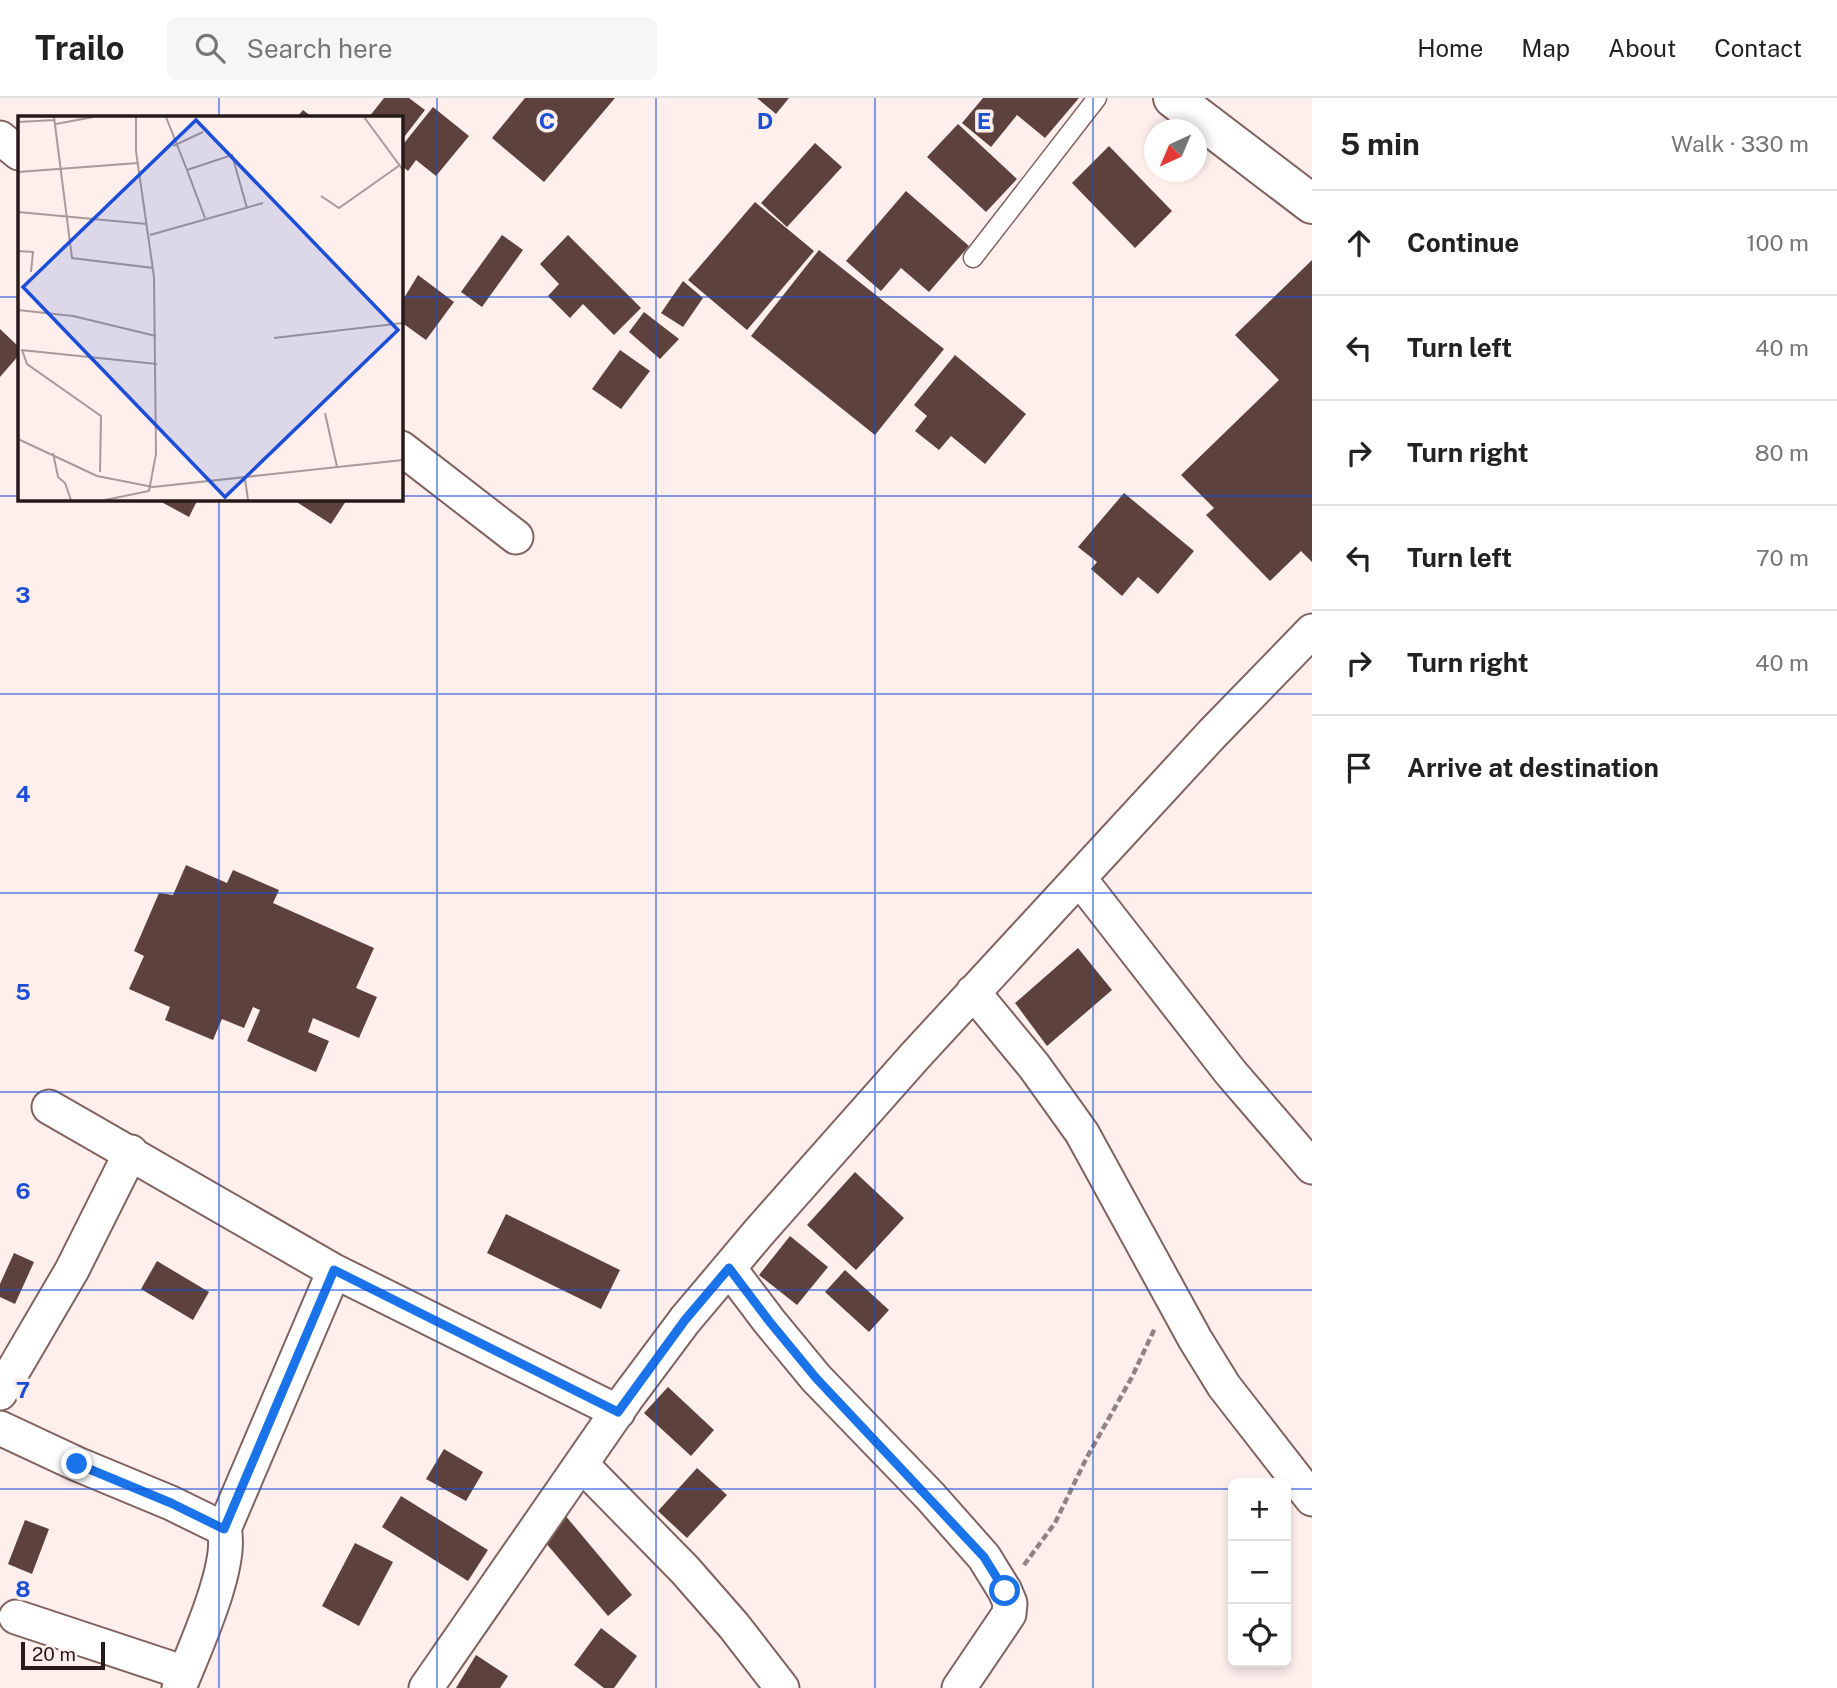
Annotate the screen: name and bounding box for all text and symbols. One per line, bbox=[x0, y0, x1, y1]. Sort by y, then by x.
search box bbox=[167, 17, 657, 80]
text: Trailo bbox=[35, 29, 125, 67]
icon: search bbox=[191, 29, 229, 67]
text: Search here bbox=[247, 33, 392, 64]
text: Home bbox=[1417, 34, 1483, 62]
text: Map bbox=[1521, 34, 1570, 62]
text: About bbox=[1608, 34, 1676, 62]
text: Contact bbox=[1714, 34, 1802, 62]
text: C bbox=[539, 107, 555, 134]
text: D bbox=[757, 107, 773, 134]
text: E bbox=[977, 107, 991, 134]
inset map bbox=[18, 116, 402, 500]
north arrow bbox=[1144, 119, 1207, 182]
text: 5 min bbox=[1340, 126, 1420, 162]
text: Walk · 330 m bbox=[1671, 130, 1809, 157]
icon: ahead bbox=[1340, 224, 1378, 262]
text: Continue bbox=[1407, 227, 1519, 258]
text: 100 m bbox=[1746, 229, 1809, 256]
icon: left bbox=[1340, 329, 1378, 367]
text: Turn left bbox=[1407, 332, 1512, 363]
text: 40 m bbox=[1755, 334, 1809, 361]
icon: right bbox=[1340, 434, 1378, 472]
text: Turn right bbox=[1407, 437, 1529, 468]
text: 80 m bbox=[1755, 439, 1809, 466]
icon: left bbox=[1340, 539, 1378, 577]
text: Turn left bbox=[1407, 542, 1512, 573]
text: 70 m bbox=[1756, 544, 1809, 571]
text: 3 bbox=[15, 581, 31, 608]
icon: right bbox=[1340, 644, 1378, 682]
text: Turn right bbox=[1407, 647, 1529, 678]
text: 40 m bbox=[1755, 649, 1809, 676]
icon: arrive bbox=[1340, 749, 1378, 787]
text: Arrive at destination bbox=[1407, 752, 1659, 783]
text: 4 bbox=[15, 780, 31, 807]
text: 5 bbox=[15, 978, 31, 1005]
text: 6 bbox=[15, 1177, 31, 1204]
text: 7 bbox=[16, 1376, 30, 1403]
route end bbox=[61, 1448, 92, 1479]
map controls bbox=[1228, 1478, 1291, 1667]
button: + bbox=[1228, 1478, 1291, 1541]
button: − bbox=[1228, 1541, 1291, 1604]
text: 8 bbox=[15, 1575, 31, 1602]
route start bbox=[989, 1575, 1020, 1606]
button: locate bbox=[1228, 1604, 1291, 1667]
scale bar bbox=[21, 1639, 105, 1671]
text: 20 m bbox=[32, 1643, 76, 1665]

